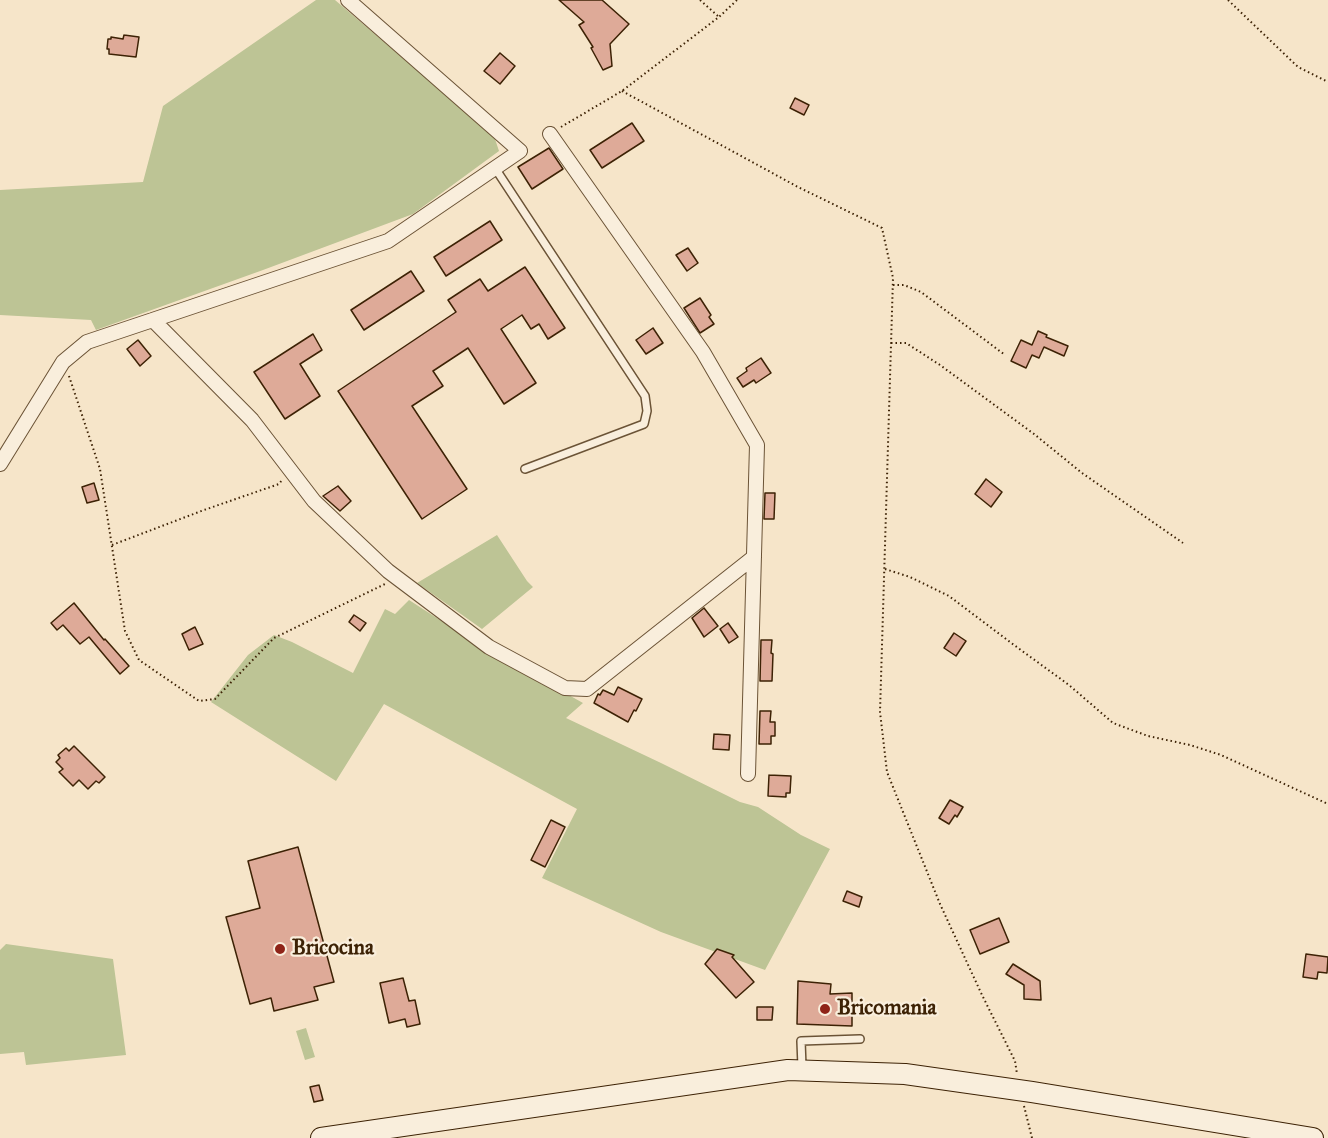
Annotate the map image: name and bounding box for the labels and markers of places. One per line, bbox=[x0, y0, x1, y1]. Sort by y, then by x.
place label: Bricocina bbox=[292, 936, 374, 962]
marker: Bricocina bbox=[273, 942, 287, 956]
place label: Bricomania bbox=[837, 996, 936, 1022]
marker: Bricomania bbox=[818, 1002, 832, 1016]

